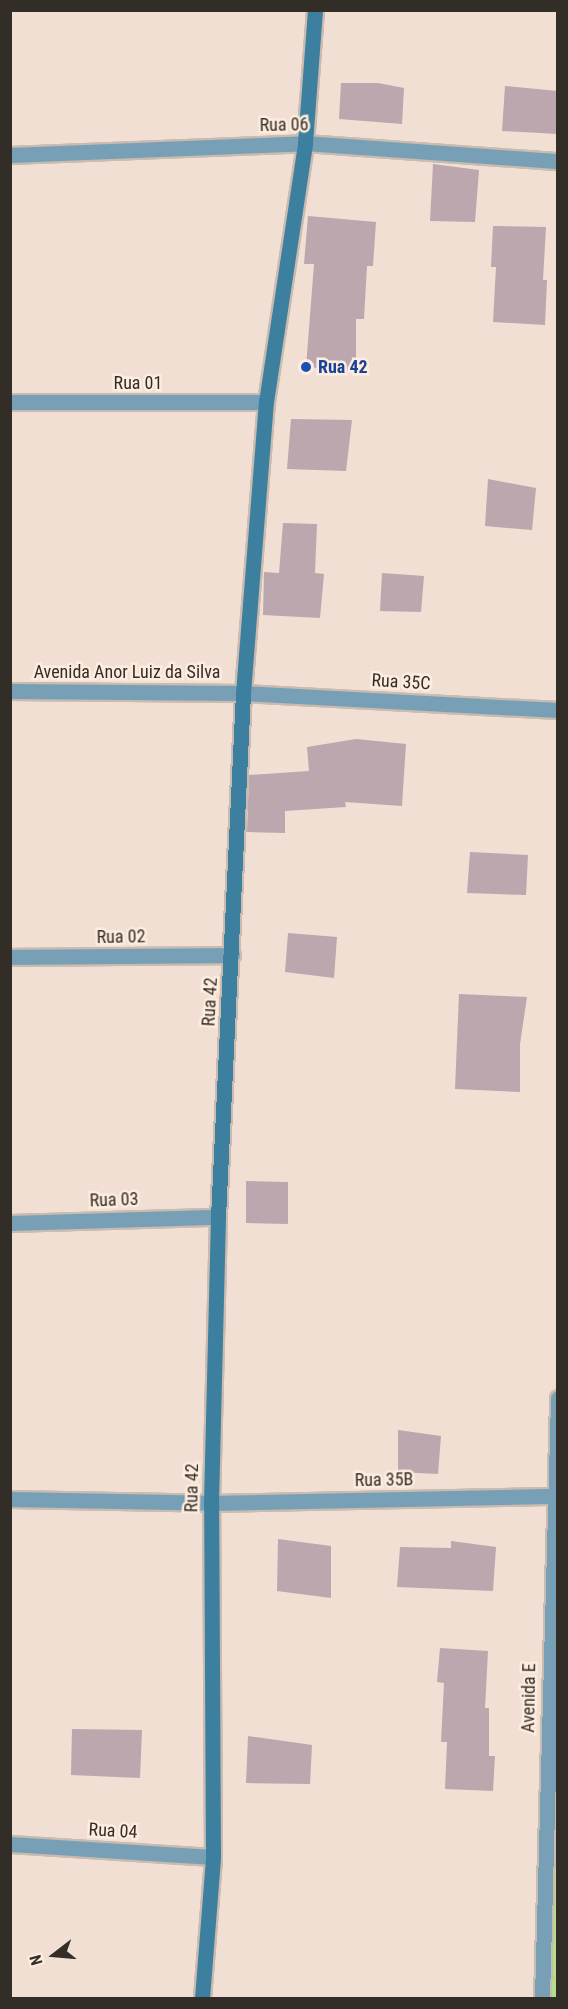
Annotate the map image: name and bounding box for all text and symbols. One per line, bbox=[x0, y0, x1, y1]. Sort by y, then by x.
street label: Rua 06 bbox=[259, 114, 309, 136]
place label: Rua 42 bbox=[318, 356, 368, 378]
marker: Rua 42 bbox=[299, 360, 313, 374]
street label: Rua 01 bbox=[114, 372, 162, 394]
street label: Avenida Anor Luiz da Silva bbox=[34, 661, 220, 683]
street label: Rua 35C bbox=[371, 670, 431, 694]
street label: Rua 02 bbox=[96, 926, 146, 948]
street label: Rua 42 bbox=[198, 977, 222, 1027]
street label: Rua 03 bbox=[89, 1188, 139, 1212]
street label: Rua 42 bbox=[181, 1463, 203, 1513]
street label: Rua 35B bbox=[355, 1469, 413, 1491]
street label: Avenida E bbox=[518, 1663, 540, 1733]
street label: Rua 04 bbox=[88, 1819, 138, 1843]
north arrow bbox=[24, 1925, 84, 1985]
text: N bbox=[26, 1953, 47, 1967]

